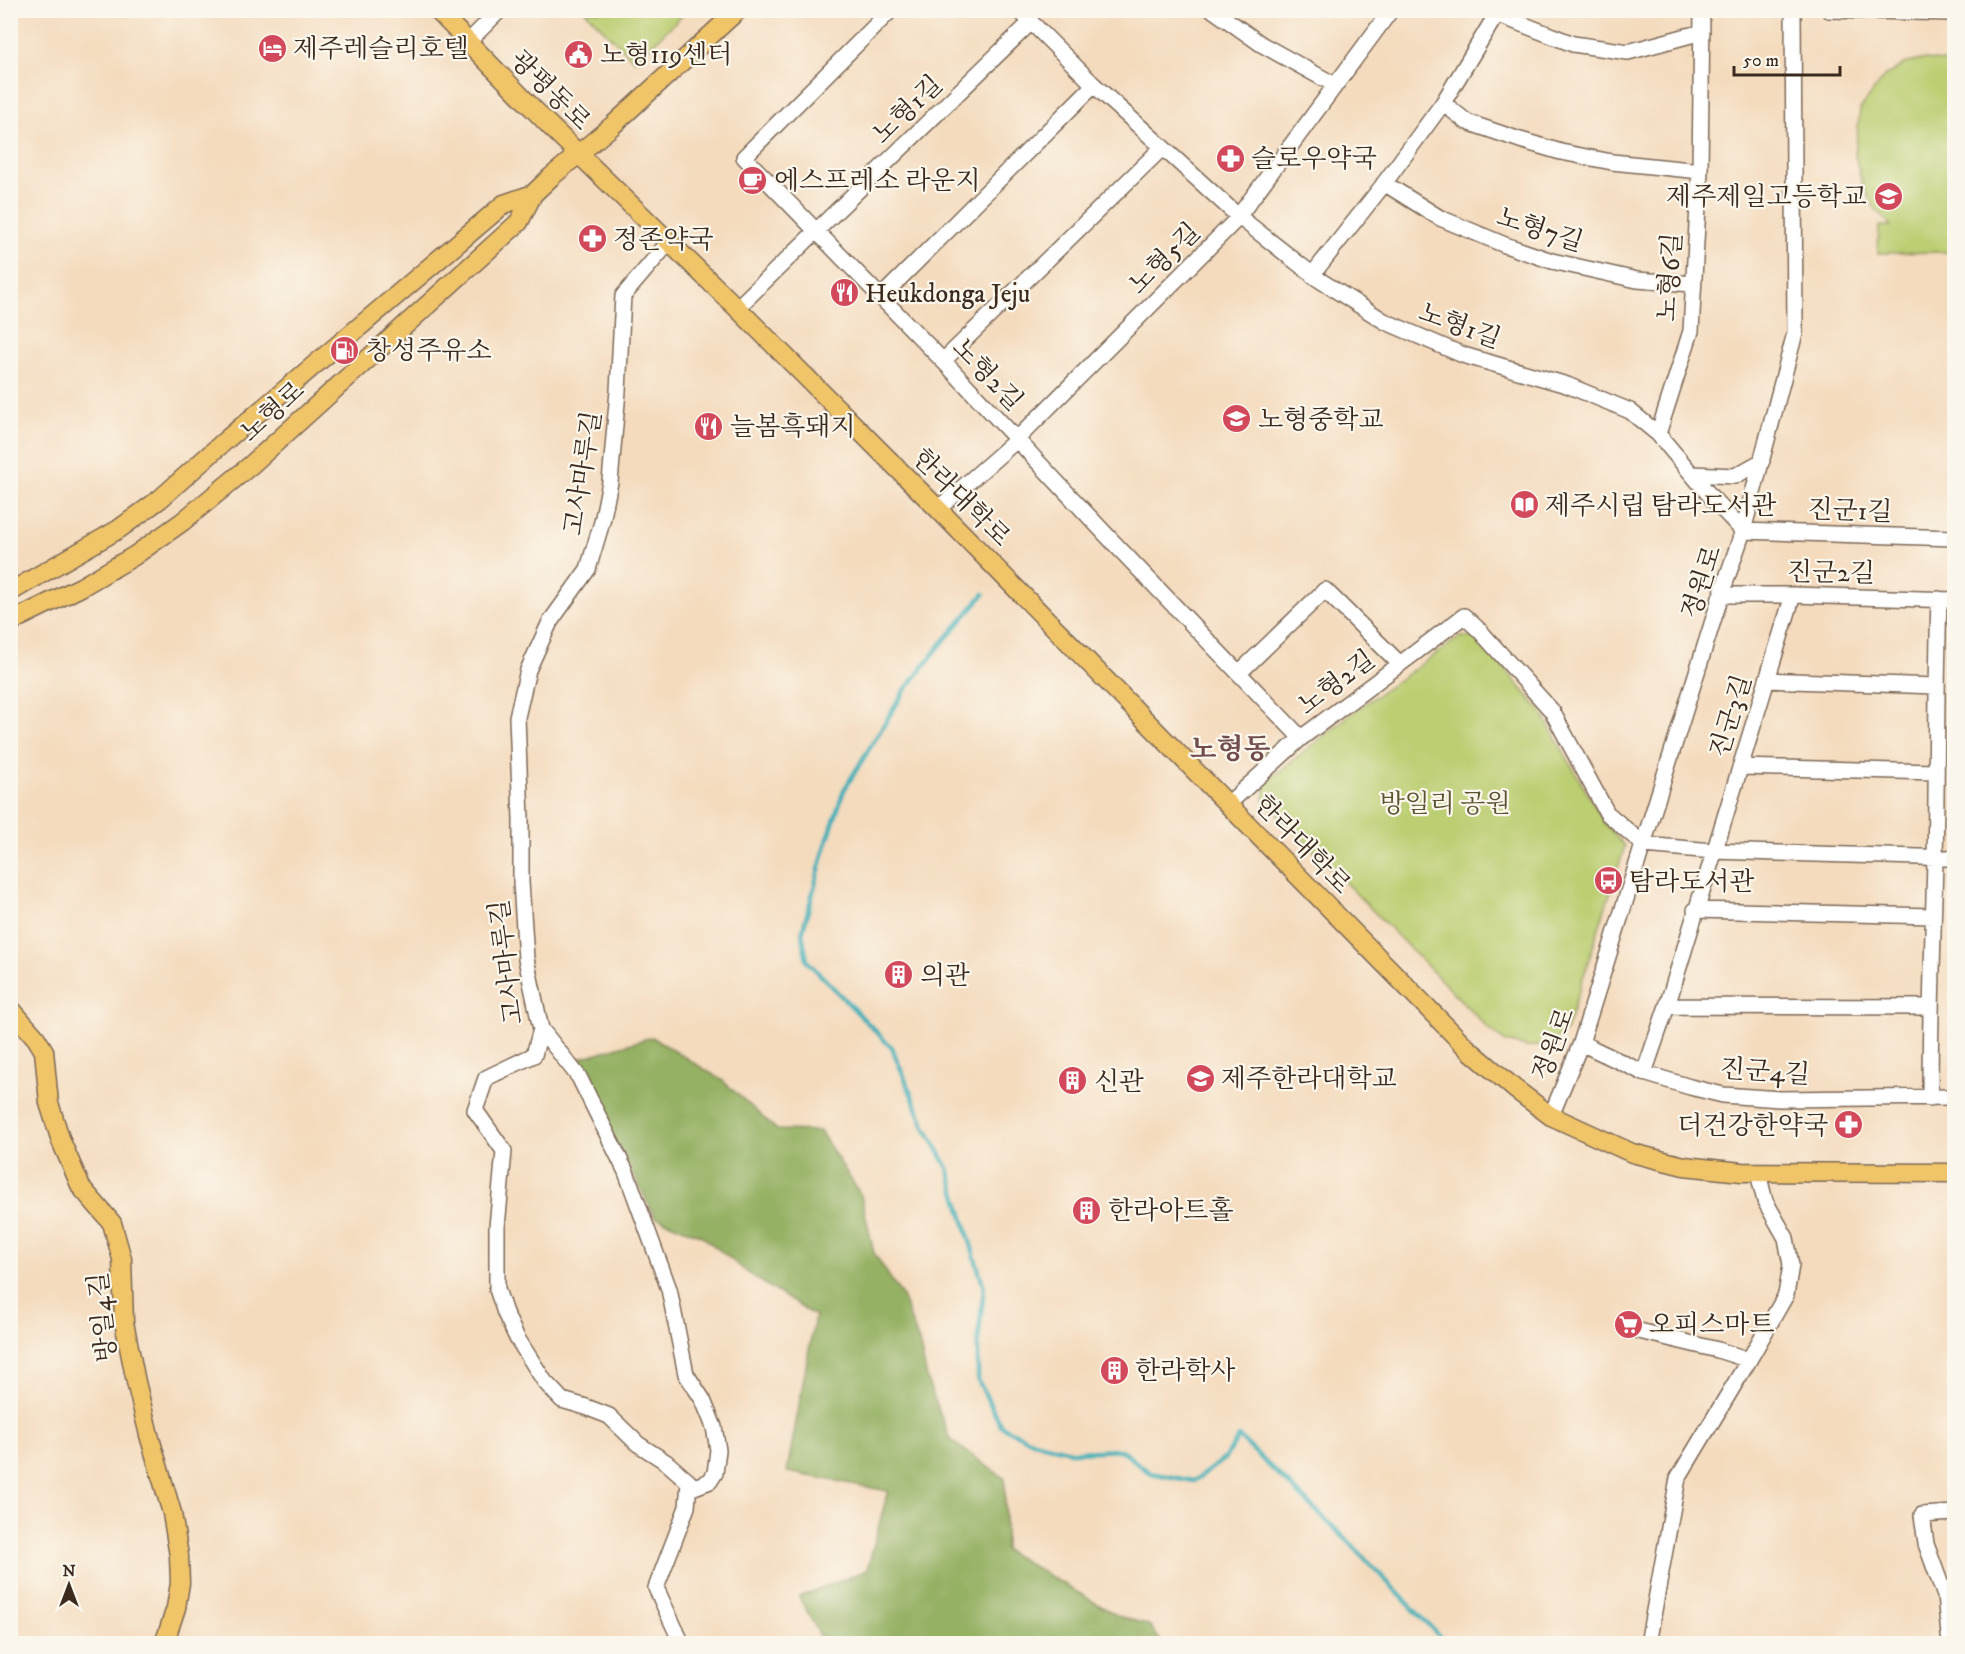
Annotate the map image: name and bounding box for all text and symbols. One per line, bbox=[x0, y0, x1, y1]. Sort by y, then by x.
hotel icon: 제주레슬리호텔 bbox=[256, 32, 288, 64]
place label: 제주레슬리호텔 bbox=[293, 33, 469, 66]
public building icon: 노형119센터 bbox=[563, 38, 595, 70]
place label: 노형119센터 bbox=[600, 39, 732, 72]
scale bar bbox=[1734, 39, 1840, 77]
street label: 광평동로 bbox=[503, 44, 597, 138]
text: 50 m bbox=[1743, 50, 1779, 72]
street label: 노형1길 bbox=[866, 69, 950, 151]
pharmacy icon: 슬로우약국 bbox=[1214, 142, 1246, 174]
place label: 슬로우약국 bbox=[1251, 143, 1377, 176]
cafe icon: 에스프레소 라운지 bbox=[737, 164, 769, 196]
place label: 에스프레소 라운지 bbox=[774, 165, 981, 198]
school or university icon: 제주제일고등학교 bbox=[1872, 180, 1904, 212]
place label: 제주제일고등학교 bbox=[1666, 181, 1867, 214]
street label: 노형7길 bbox=[1492, 201, 1587, 260]
street label: 노형5길 bbox=[1122, 216, 1208, 302]
pharmacy icon: 정존약국 bbox=[576, 223, 608, 255]
place label: 정존약국 bbox=[613, 224, 713, 257]
street label: 노형6길 bbox=[1651, 232, 1690, 323]
restaurant icon: Heukdonga Jeju bbox=[828, 277, 860, 309]
place label: Heukdonga Jeju bbox=[865, 278, 1030, 311]
street label: 노형1길 bbox=[1414, 296, 1505, 356]
street label: 노형2길 bbox=[944, 332, 1029, 418]
fuel station icon: 창성주유소 bbox=[329, 334, 361, 366]
place label: 창성주유소 bbox=[366, 335, 492, 368]
street label: 노형로 bbox=[234, 375, 312, 450]
school or university icon: 노형중학교 bbox=[1221, 403, 1253, 435]
place label: 노형중학교 bbox=[1258, 404, 1384, 437]
street label: 고사마루길 bbox=[557, 409, 610, 538]
restaurant icon: 늘봄흑돼지 bbox=[693, 410, 725, 442]
place label: 늘봄흑돼지 bbox=[730, 411, 856, 444]
street label: 한라대학로 bbox=[905, 442, 1017, 554]
library icon: 제주시립 탐라도서관 bbox=[1508, 489, 1540, 521]
place label: 제주시립 탐라도서관 bbox=[1545, 490, 1777, 523]
street label: 진군1길 bbox=[1807, 494, 1893, 529]
street label: 정원로 bbox=[1675, 542, 1730, 623]
street label: 진군2길 bbox=[1787, 556, 1875, 591]
street label: 노형2길 bbox=[1292, 644, 1382, 723]
street label: 진군3길 bbox=[1703, 671, 1760, 762]
district label: 노형동 bbox=[1189, 732, 1271, 767]
street label: 한라대학로 bbox=[1246, 788, 1357, 902]
park label: 방일리 공원 bbox=[1379, 788, 1511, 821]
bus stop icon: 탐라도서관 bbox=[1592, 865, 1624, 897]
place label: 탐라도서관 bbox=[1629, 866, 1755, 899]
street label: 고사마루길 bbox=[483, 897, 532, 1026]
building icon: 의관 bbox=[883, 959, 915, 991]
place label: 의관 bbox=[920, 960, 970, 993]
street label: 정원로 bbox=[1526, 1003, 1583, 1086]
street label: 진군4길 bbox=[1719, 1053, 1811, 1092]
school or university icon: 제주한라대학교 bbox=[1184, 1062, 1216, 1094]
place label: 제주한라대학교 bbox=[1221, 1063, 1397, 1096]
building icon: 신관 bbox=[1057, 1065, 1089, 1097]
place label: 신관 bbox=[1094, 1066, 1144, 1099]
pharmacy icon: 더건강한약국 bbox=[1833, 1109, 1865, 1141]
place label: 더건강한약국 bbox=[1677, 1110, 1828, 1143]
building icon: 한라아트홀 bbox=[1071, 1194, 1103, 1226]
place label: 한라아트홀 bbox=[1108, 1195, 1234, 1228]
street label: 방일4길 bbox=[82, 1270, 125, 1363]
supermarket icon: 오피스마트 bbox=[1612, 1308, 1644, 1340]
place label: 오피스마트 bbox=[1649, 1309, 1775, 1342]
building icon: 한라학사 bbox=[1098, 1354, 1130, 1386]
place label: 한라학사 bbox=[1135, 1355, 1235, 1388]
north arrow bbox=[39, 1555, 99, 1615]
text: N bbox=[62, 1561, 76, 1581]

